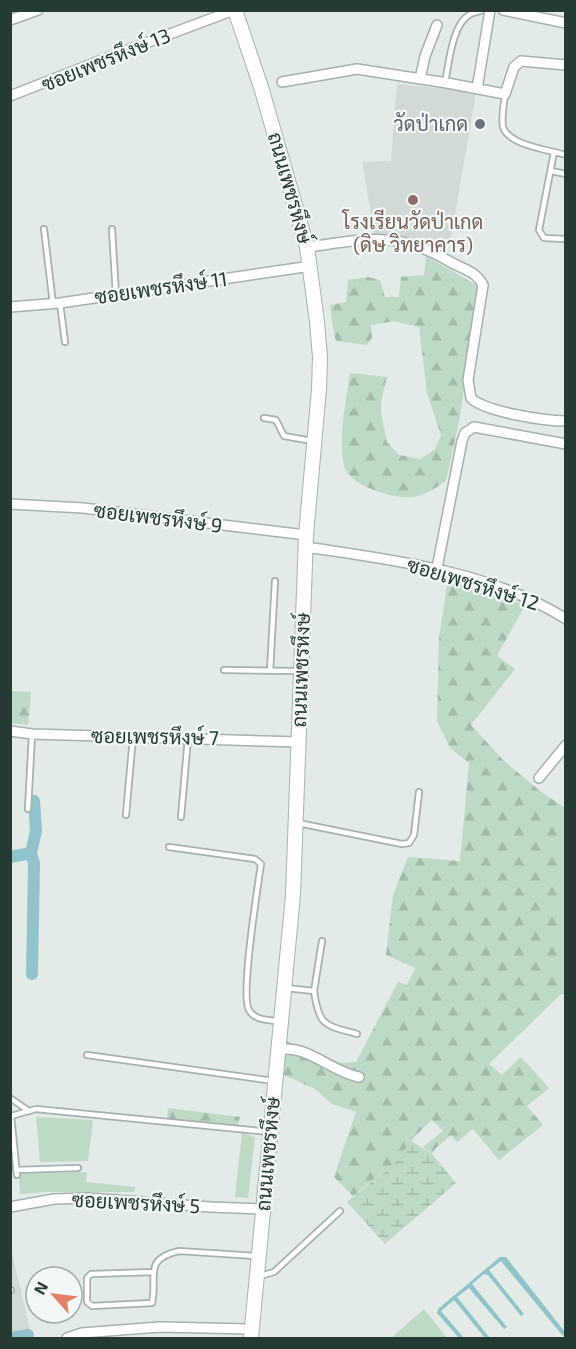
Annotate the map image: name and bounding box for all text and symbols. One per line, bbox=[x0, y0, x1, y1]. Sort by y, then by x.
street label: ซอยเพชรหึงษ์ 13 bbox=[37, 21, 174, 96]
place label: วัดป่าเกด bbox=[394, 111, 468, 135]
marker: วัดป่าเกด bbox=[473, 117, 487, 131]
street label: ถนนเพชรหึงษ์ bbox=[264, 129, 319, 247]
marker: โรงเรียนวัดป่าเกด (ดิษ วิทยาคาร) bbox=[406, 193, 420, 207]
place label: โรงเรียนวัดป่าเกด (ดิษ วิทยาคาร) bbox=[342, 209, 483, 256]
street label: ซอยเพชรหึงษ์ 11 bbox=[93, 265, 229, 308]
street label: ซอยเพชรหึงษ์ 9 bbox=[93, 496, 224, 537]
street label: ซอยเพชรหึงษ์ 12 bbox=[404, 551, 543, 615]
street label: ถนนเพชรหึงษ์ bbox=[285, 612, 314, 728]
street label: ซอยเพชรหึงษ์ 7 bbox=[91, 722, 219, 749]
street label: ถนนเพชรหึงษ์ bbox=[249, 1095, 284, 1212]
street label: ซอยเพชรหึงษ์ 5 bbox=[71, 1186, 201, 1217]
north arrow bbox=[24, 1265, 84, 1325]
text: N bbox=[29, 1278, 51, 1297]

